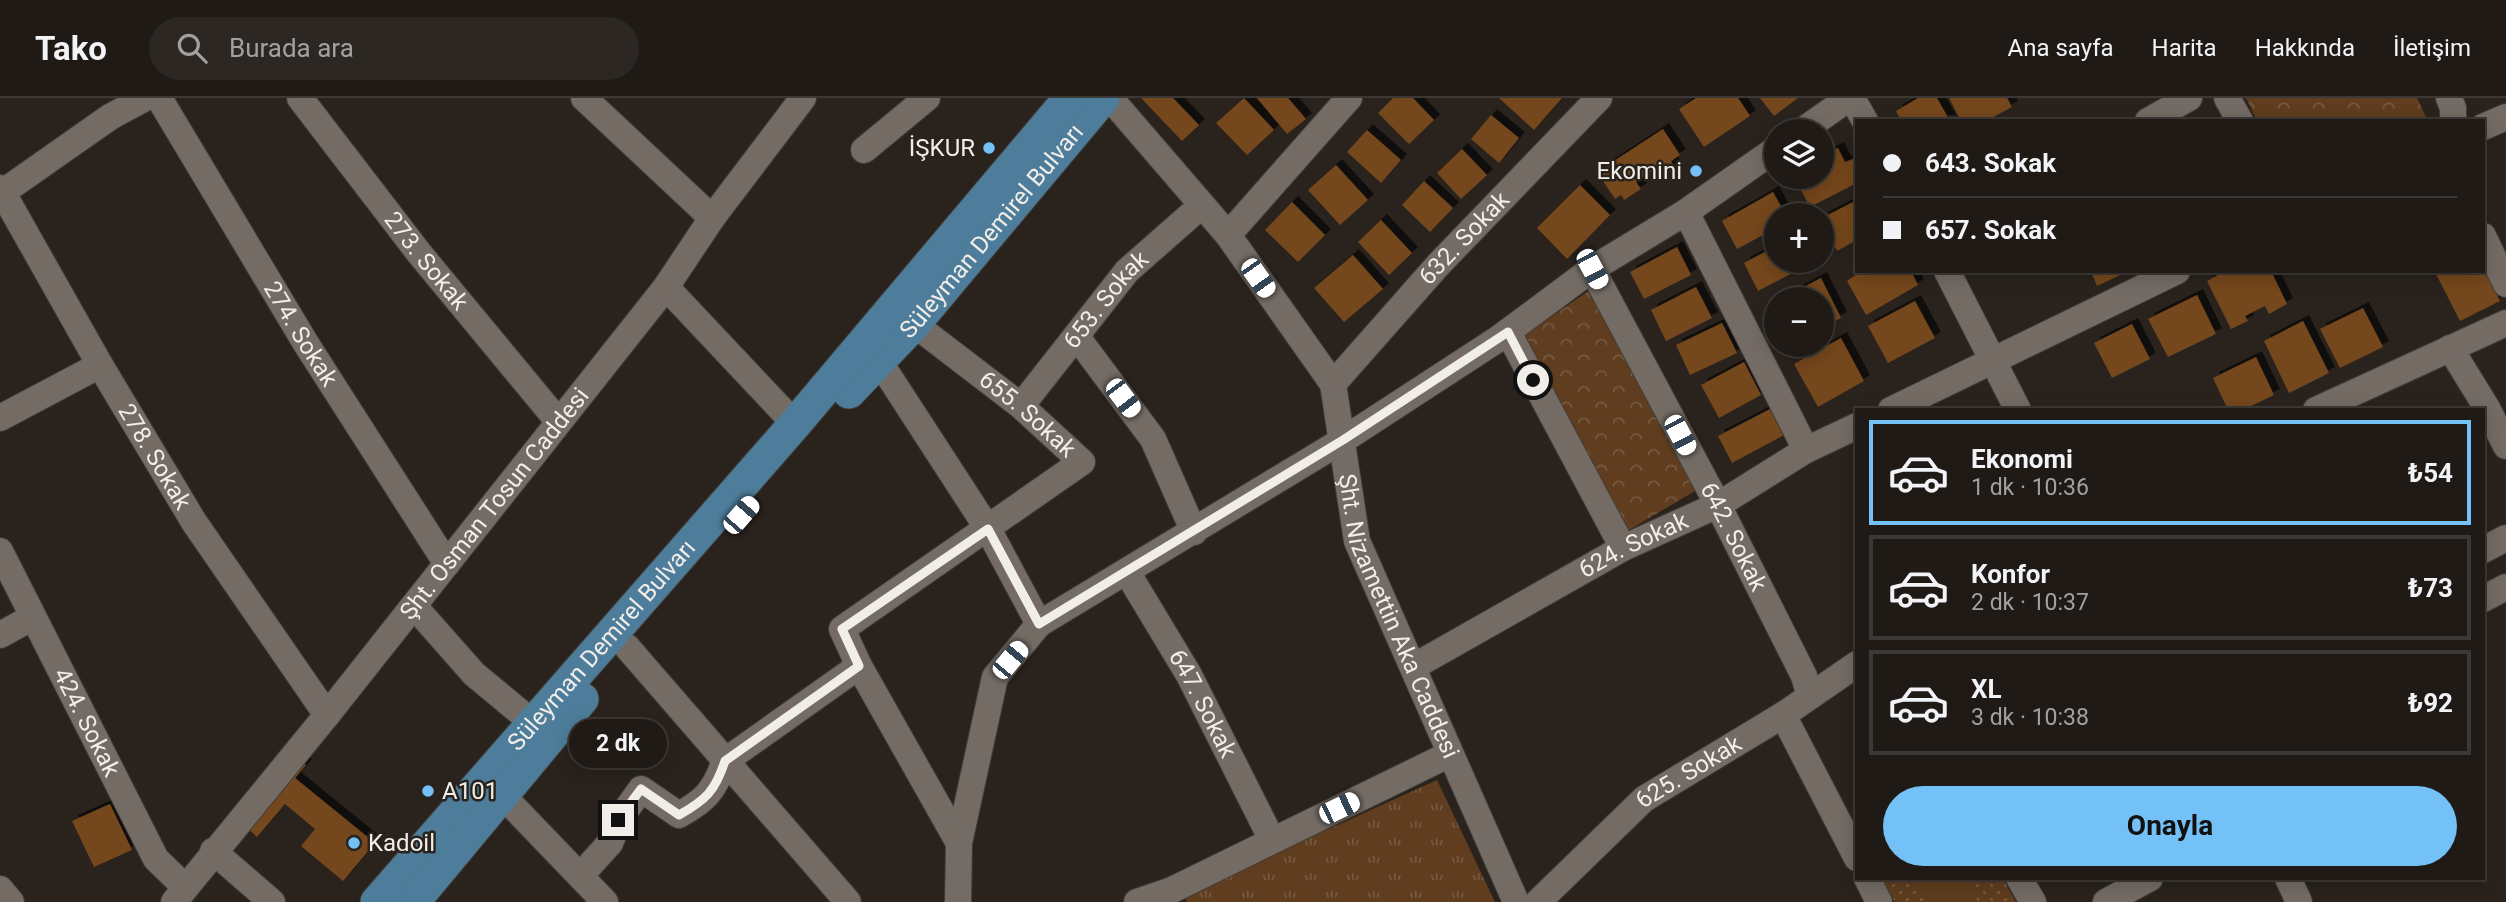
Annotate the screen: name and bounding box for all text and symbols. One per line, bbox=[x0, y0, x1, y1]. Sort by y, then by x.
search box bbox=[149, 17, 639, 80]
text: Tako bbox=[35, 29, 107, 68]
icon: search bbox=[173, 29, 211, 67]
text: Burada ara bbox=[229, 33, 354, 63]
text: Ana sayfa bbox=[2008, 34, 2114, 62]
text: Harita bbox=[2152, 34, 2217, 62]
text: Hakkında bbox=[2255, 34, 2355, 62]
text: İletişim bbox=[2393, 34, 2471, 62]
street label: Süleyman Demirel Bulvarı bbox=[894, 118, 1089, 344]
map controls bbox=[1764, 119, 1834, 357]
button: layers bbox=[1764, 119, 1834, 189]
place label: İŞKUR bbox=[909, 134, 975, 162]
marker: İŞKUR bbox=[981, 140, 997, 156]
text: 643. Sokak bbox=[1925, 148, 2056, 178]
place label: Ekomini bbox=[1597, 157, 1682, 185]
marker: Ekomini bbox=[1688, 163, 1704, 179]
street label: 632. Sokak bbox=[1413, 185, 1516, 291]
button: + bbox=[1764, 203, 1834, 273]
street label: 273. Sokak bbox=[378, 206, 475, 316]
text: 657. Sokak bbox=[1925, 215, 2056, 245]
street label: 653. Sokak bbox=[1058, 244, 1154, 354]
car bbox=[1573, 246, 1612, 292]
car bbox=[1238, 255, 1279, 301]
street label: 274. Sokak bbox=[258, 276, 344, 392]
button: − bbox=[1764, 287, 1834, 357]
route start bbox=[1517, 364, 1549, 396]
street label: 655. Sokak bbox=[974, 365, 1082, 464]
car bbox=[1102, 375, 1145, 421]
street label: Şht. Osman Tosun Caddesi bbox=[394, 382, 595, 625]
street label: 278. Sokak bbox=[112, 399, 198, 515]
car bbox=[1661, 412, 1700, 458]
icon: car bbox=[1887, 441, 1950, 504]
text: Ekonomi bbox=[1971, 444, 2073, 474]
text: ₺54 bbox=[2408, 458, 2453, 488]
street label: Şht. Nizamettin Aka Caddesi bbox=[1333, 472, 1465, 763]
text: 1 dk · 10:36 bbox=[1971, 474, 2089, 501]
street label: 642. Sokak bbox=[1695, 478, 1773, 596]
car bbox=[720, 492, 763, 538]
street label: 624. Sokak bbox=[1574, 506, 1693, 584]
street label: Süleyman Demirel Bulvarı bbox=[502, 534, 701, 757]
icon: car bbox=[1887, 556, 1950, 619]
text: Konfor bbox=[1971, 559, 2050, 589]
text: ₺73 bbox=[2408, 573, 2453, 603]
text: 2 dk · 10:37 bbox=[1971, 589, 2089, 616]
car bbox=[989, 637, 1032, 683]
street label: 647. Sokak bbox=[1163, 644, 1243, 763]
street label: 424. Sokak bbox=[48, 663, 126, 782]
icon: car bbox=[1887, 671, 1950, 734]
text: XL bbox=[1971, 674, 2002, 704]
text: ₺92 bbox=[2408, 688, 2453, 718]
text: 3 dk · 10:38 bbox=[1971, 704, 2089, 731]
callout: 2 dk bbox=[569, 718, 667, 768]
street label: 625. Sokak bbox=[1629, 729, 1747, 814]
text: 2 dk bbox=[596, 730, 640, 757]
place label: A101 bbox=[442, 777, 498, 805]
marker: A101 bbox=[420, 783, 436, 799]
button: Onayla bbox=[1883, 786, 2457, 866]
car bbox=[1316, 789, 1363, 827]
route end bbox=[602, 804, 634, 836]
place label: Kadoil bbox=[368, 829, 435, 857]
marker: Kadoil bbox=[346, 835, 362, 851]

